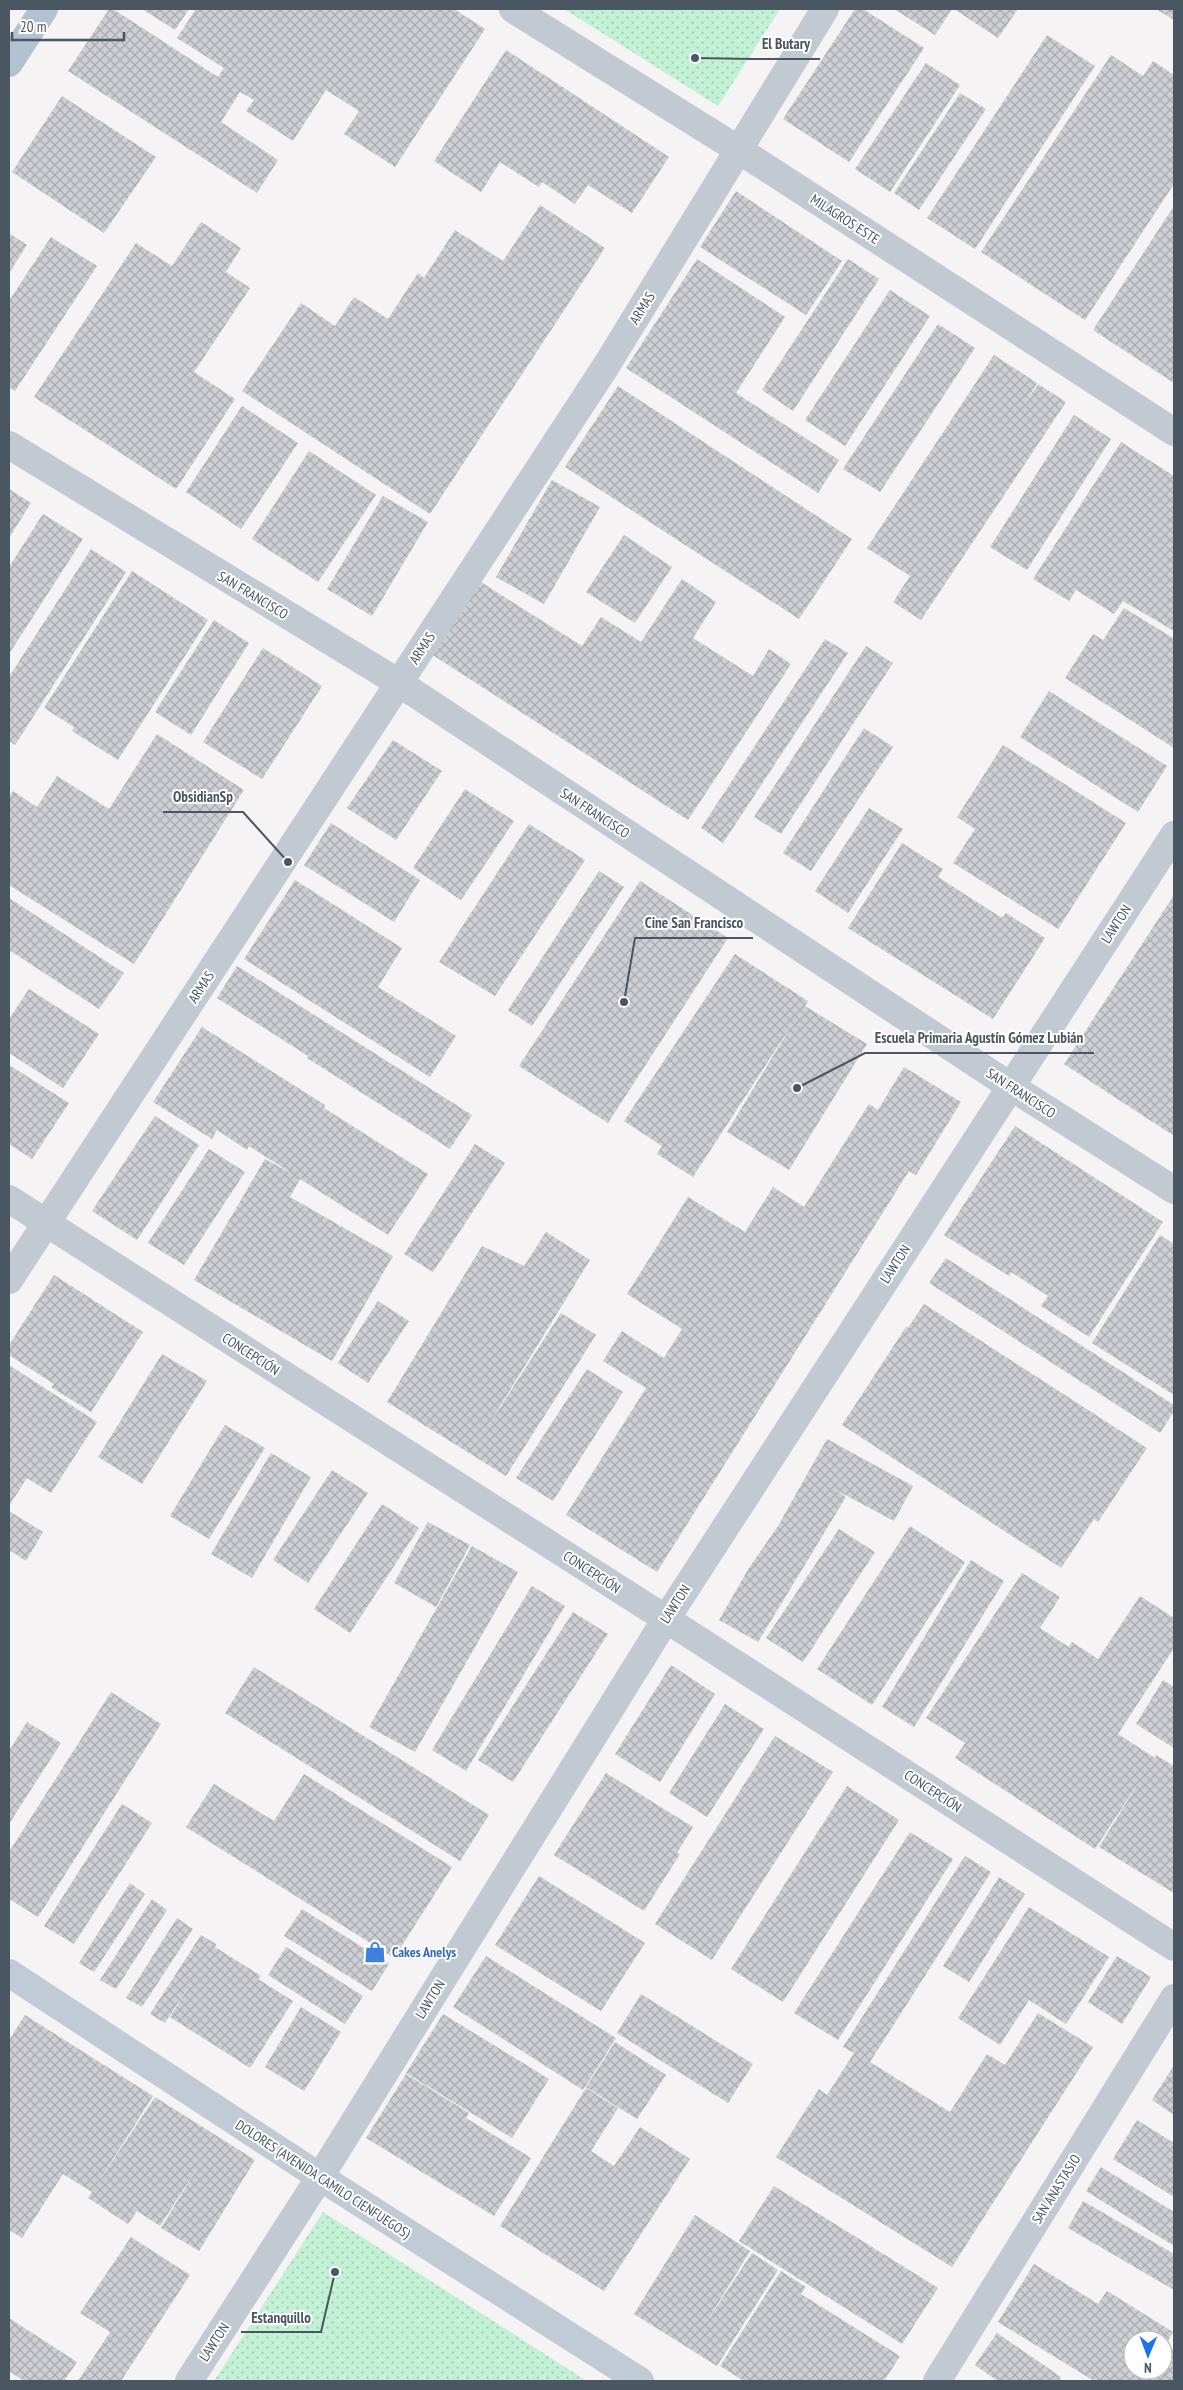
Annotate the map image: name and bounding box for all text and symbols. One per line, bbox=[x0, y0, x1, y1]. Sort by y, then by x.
scale bar bbox=[12, 10, 125, 42]
text: 20 m bbox=[20, 17, 46, 36]
callout: El Butary bbox=[752, 29, 820, 59]
text: El Butary bbox=[762, 34, 811, 53]
street label: MILAGROS ESTE bbox=[807, 190, 883, 248]
street label: ARMAS bbox=[625, 288, 659, 328]
street label: SAN FRANCISCO bbox=[215, 567, 292, 623]
street label: ARMAS bbox=[405, 628, 439, 668]
callout: ObsidianSp bbox=[163, 782, 243, 812]
street label: SAN FRANCISCO bbox=[557, 784, 633, 842]
text: ObsidianSp bbox=[173, 787, 233, 806]
street label: LAWTON bbox=[1097, 901, 1135, 947]
callout: Cine San Francisco bbox=[635, 908, 753, 938]
text: Cine San Francisco bbox=[645, 913, 743, 932]
street label: ARMAS bbox=[184, 967, 218, 1007]
callout: Escuela Primaria Agustín Gómez Lubián bbox=[865, 1023, 1094, 1053]
text: Escuela Primaria Agustín Gómez Lubián bbox=[875, 1028, 1083, 1047]
street label: SAN FRANCISCO bbox=[983, 1064, 1059, 1122]
street label: LAWTON bbox=[876, 1241, 914, 1287]
street label: CONCEPCIÓN bbox=[219, 1329, 283, 1379]
street label: CONCEPCIÓN bbox=[560, 1547, 624, 1597]
street label: LAWTON bbox=[656, 1581, 694, 1627]
street label: CONCEPCIÓN bbox=[901, 1766, 965, 1816]
shop icon: Cakes Anelys bbox=[362, 1939, 388, 1965]
place label: Cakes Anelys bbox=[392, 1943, 456, 1961]
street label: LAWTON bbox=[411, 1976, 449, 2022]
street label: DOLORES (AVENIDA CAMILO CIENFUEGOS) bbox=[232, 2116, 414, 2243]
street label: SAN ANASTASIO bbox=[1028, 2151, 1085, 2227]
callout: Estanquillo bbox=[241, 2302, 321, 2332]
text: Estanquillo bbox=[251, 2308, 311, 2327]
street label: LAWTON bbox=[195, 2319, 233, 2365]
north arrow bbox=[1123, 2330, 1173, 2380]
text: N bbox=[1144, 2359, 1152, 2377]

